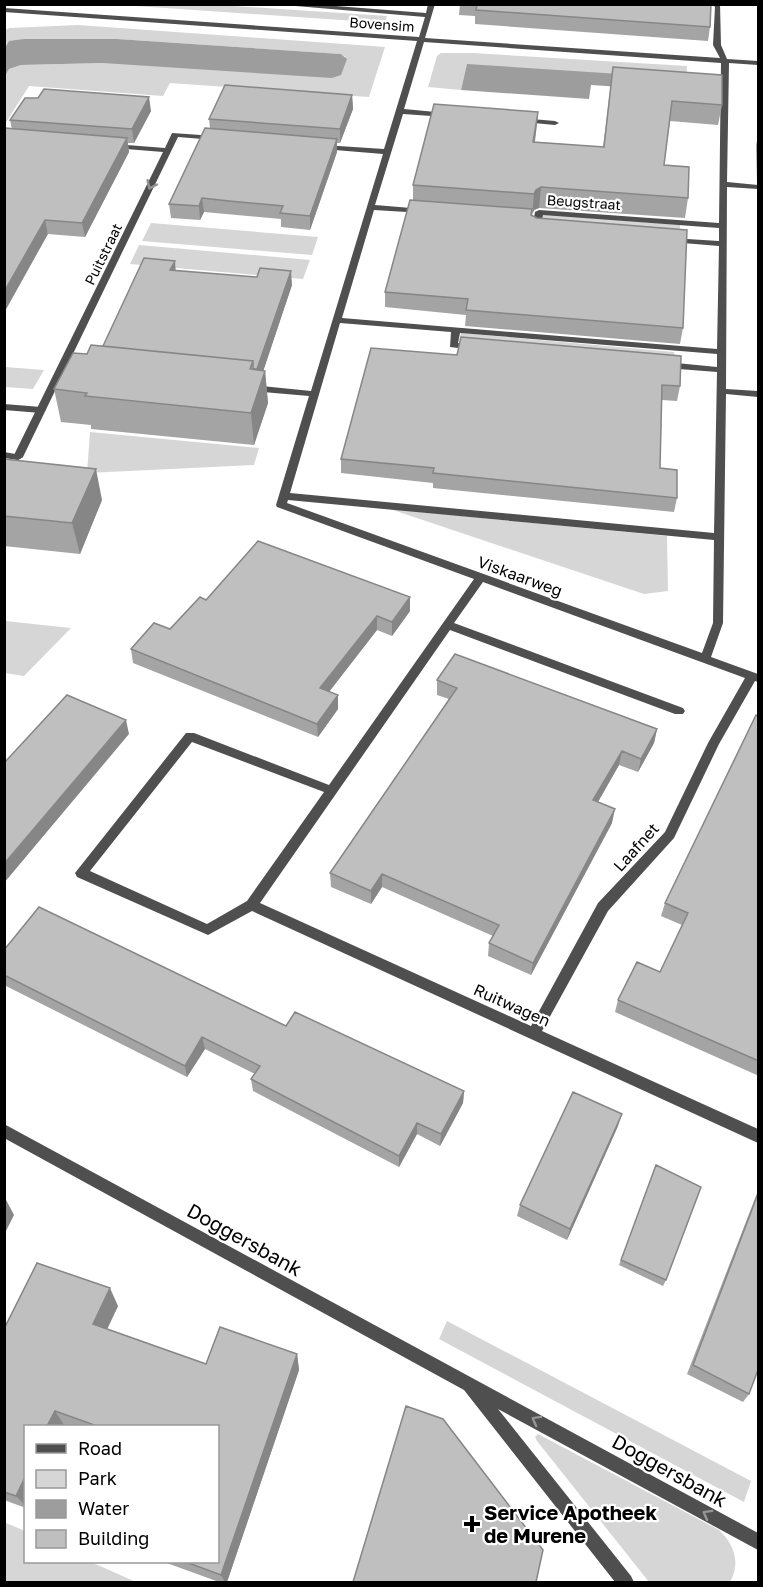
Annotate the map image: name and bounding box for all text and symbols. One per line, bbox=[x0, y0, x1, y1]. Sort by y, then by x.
street label: Bovensim bbox=[349, 13, 415, 35]
one-way arrow bbox=[146, 179, 158, 190]
street label: Beugstraat bbox=[546, 191, 622, 213]
street label: Puitstraat bbox=[81, 220, 125, 288]
street label: Viskaarweg bbox=[475, 551, 565, 601]
street label: Laafnet bbox=[609, 818, 663, 876]
street label: Ruitwagen bbox=[471, 979, 553, 1031]
street label: Doggersbank bbox=[183, 1198, 307, 1280]
one-way arrow bbox=[532, 1416, 543, 1427]
legend bbox=[24, 1425, 219, 1563]
street label: Doggersbank bbox=[608, 1429, 732, 1511]
text: Road bbox=[78, 1437, 122, 1459]
text: Park bbox=[78, 1467, 117, 1489]
text: Water bbox=[78, 1497, 129, 1519]
place label: Service Apotheek de Murene bbox=[484, 1500, 657, 1547]
one-way arrow bbox=[703, 1510, 713, 1521]
marker: Service Apotheek de Murene bbox=[465, 1517, 479, 1531]
text: Building bbox=[78, 1527, 149, 1549]

